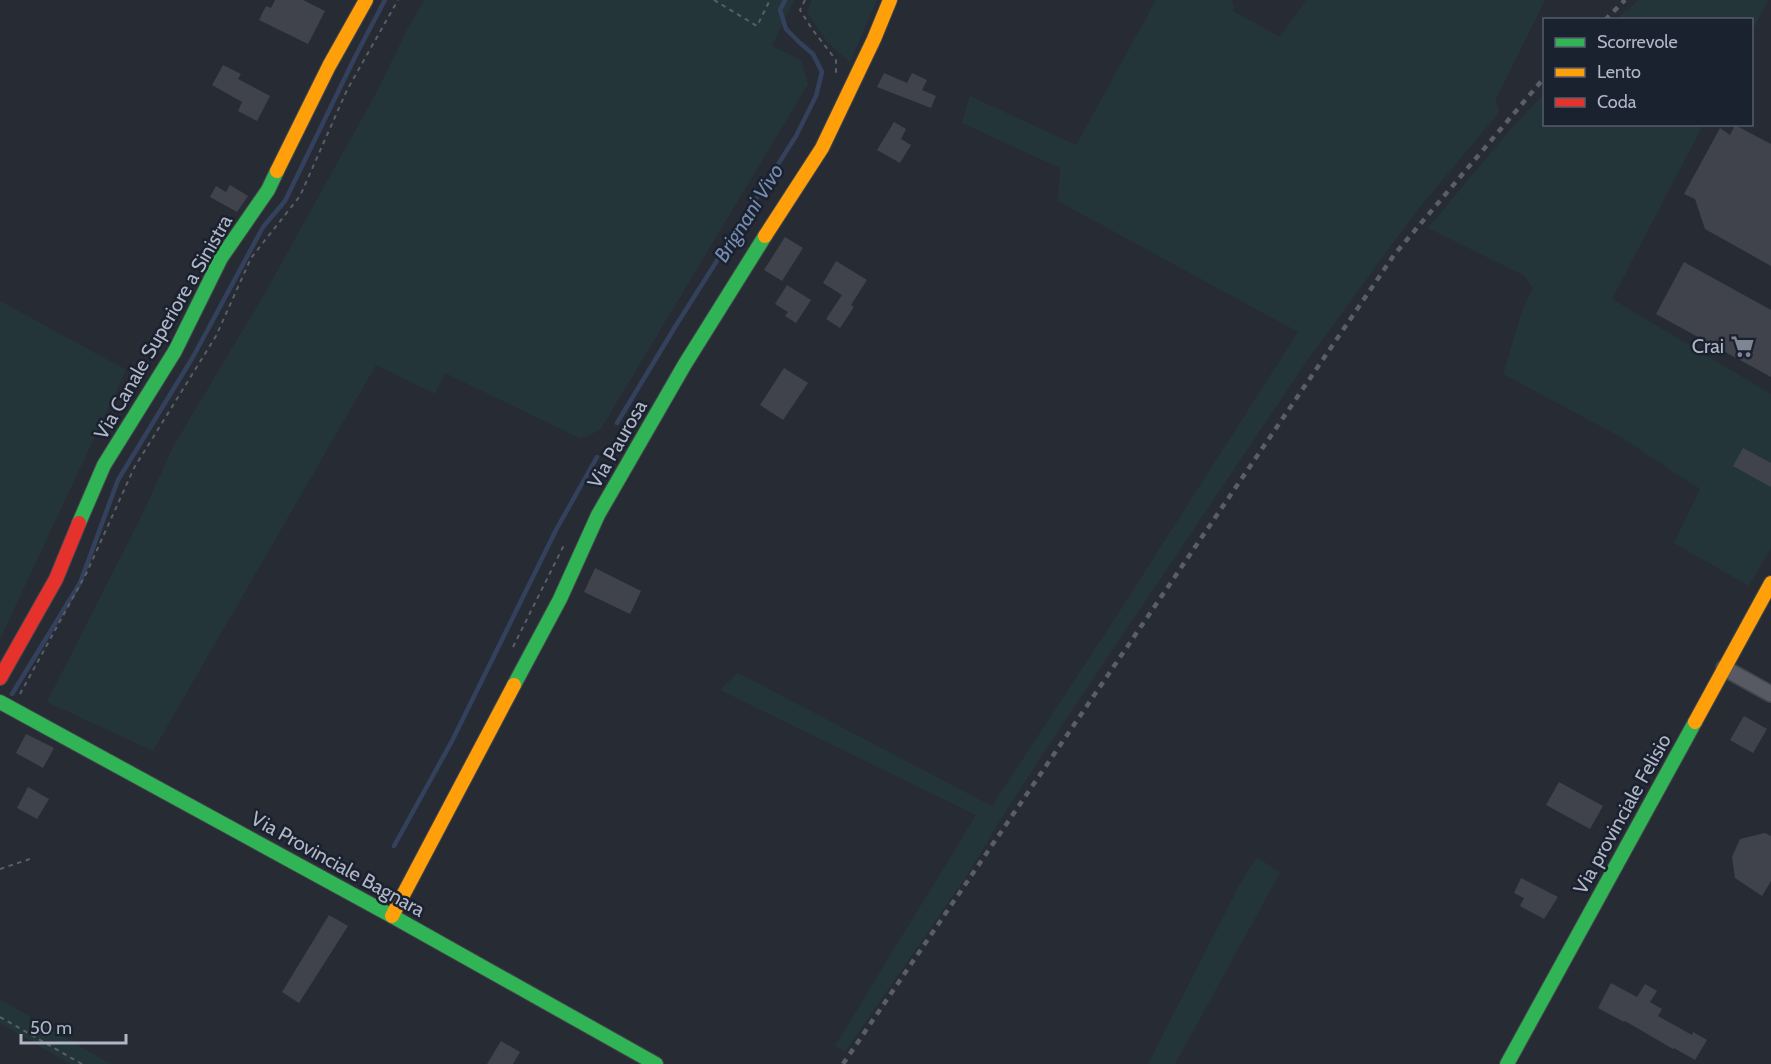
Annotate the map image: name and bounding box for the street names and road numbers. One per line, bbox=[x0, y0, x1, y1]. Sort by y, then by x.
street label: Via Canale Superiore a Sinistra bbox=[89, 210, 237, 444]
street label: Via Paurosa bbox=[582, 395, 652, 492]
street label: Via provinciale Felisio bbox=[1568, 730, 1676, 898]
street label: Via Provinciale Bagnara bbox=[247, 806, 430, 922]

